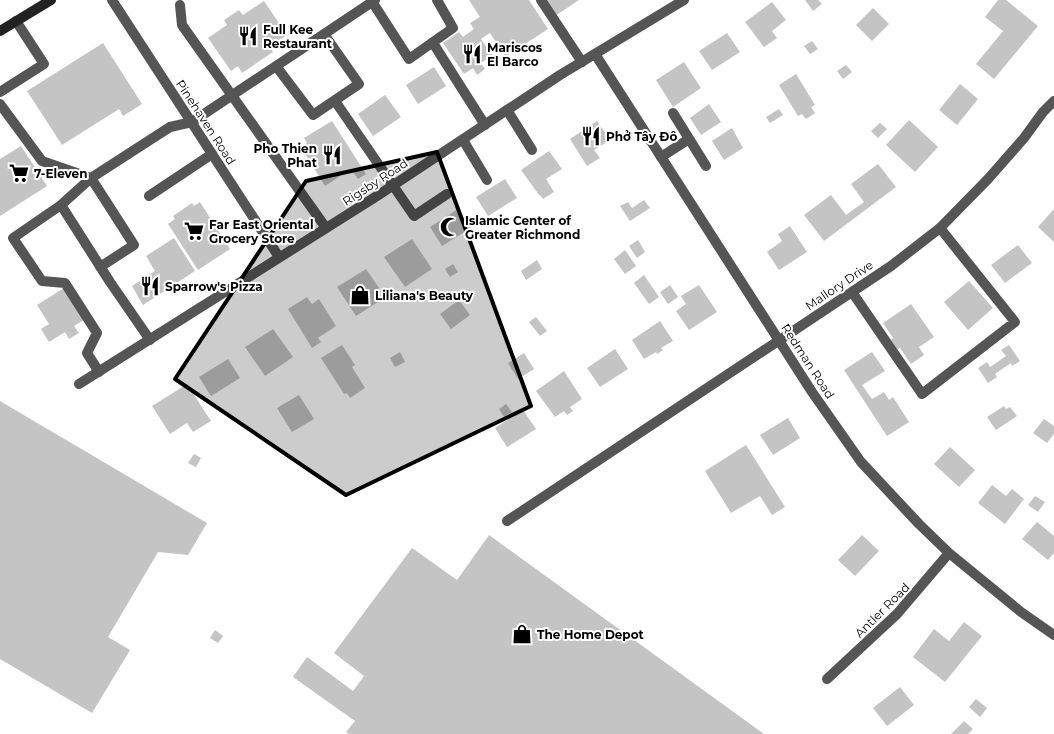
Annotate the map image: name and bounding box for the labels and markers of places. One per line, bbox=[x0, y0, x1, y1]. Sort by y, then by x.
place label: Full Kee Restaurant bbox=[263, 22, 333, 51]
restaurant icon: Full Kee Restaurant bbox=[237, 25, 259, 47]
place label: Mariscos El Barco bbox=[487, 40, 543, 69]
restaurant icon: Mariscos El Barco bbox=[461, 43, 483, 65]
restaurant icon: Phở Tây Đô bbox=[580, 125, 602, 147]
place label: Phở Tây Đô bbox=[606, 129, 677, 144]
place label: Pho Thien Phat bbox=[253, 141, 318, 170]
restaurant icon: Pho Thien Phat bbox=[321, 144, 343, 166]
supermarket icon: 7-Eleven bbox=[8, 162, 30, 184]
place label: 7-Eleven bbox=[34, 166, 87, 181]
place label: Islamic Center of Greater Richmond bbox=[465, 213, 580, 242]
mosque icon: Islamic Center of Greater Richmond bbox=[439, 216, 461, 238]
place label: Far East Oriental Grocery Store bbox=[209, 217, 314, 246]
supermarket icon: Far East Oriental Grocery Store bbox=[183, 220, 205, 242]
restaurant icon: Sparrow's Pizza bbox=[139, 275, 161, 297]
place label: Sparrow's Pizza bbox=[165, 279, 263, 294]
shop icon: Liliana's Beauty bbox=[349, 284, 371, 306]
place label: Liliana's Beauty bbox=[375, 288, 474, 303]
shop icon: The Home Depot bbox=[511, 623, 533, 645]
place label: The Home Depot bbox=[537, 627, 645, 642]

